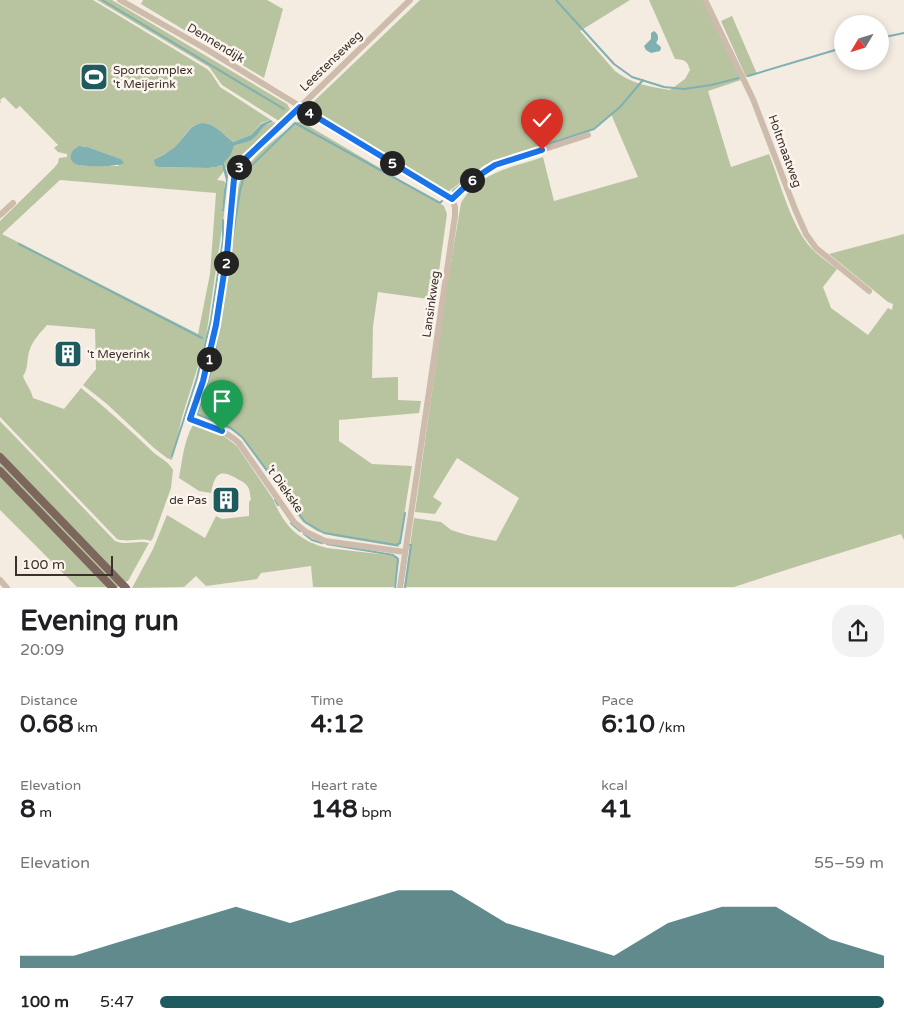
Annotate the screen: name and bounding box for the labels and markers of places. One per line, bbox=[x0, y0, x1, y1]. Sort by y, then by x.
sports icon: Sportcomplex 't Meijerink bbox=[79, 62, 109, 92]
place label: Sportcomplex 't Meijerink bbox=[113, 63, 193, 91]
pin bbox=[521, 99, 563, 150]
pin: 4 bbox=[296, 100, 322, 126]
pin: 5 bbox=[380, 150, 404, 176]
pin: 3 bbox=[226, 154, 252, 180]
pin: 6 bbox=[460, 168, 484, 192]
pin: 2 bbox=[214, 250, 238, 276]
building icon: 't Meyerink bbox=[53, 339, 83, 369]
pin: 1 bbox=[196, 346, 222, 372]
place label: 't Meyerink bbox=[87, 347, 151, 361]
pin bbox=[201, 380, 243, 431]
building icon: de Pas bbox=[211, 485, 241, 515]
place label: de Pas bbox=[169, 493, 207, 507]

